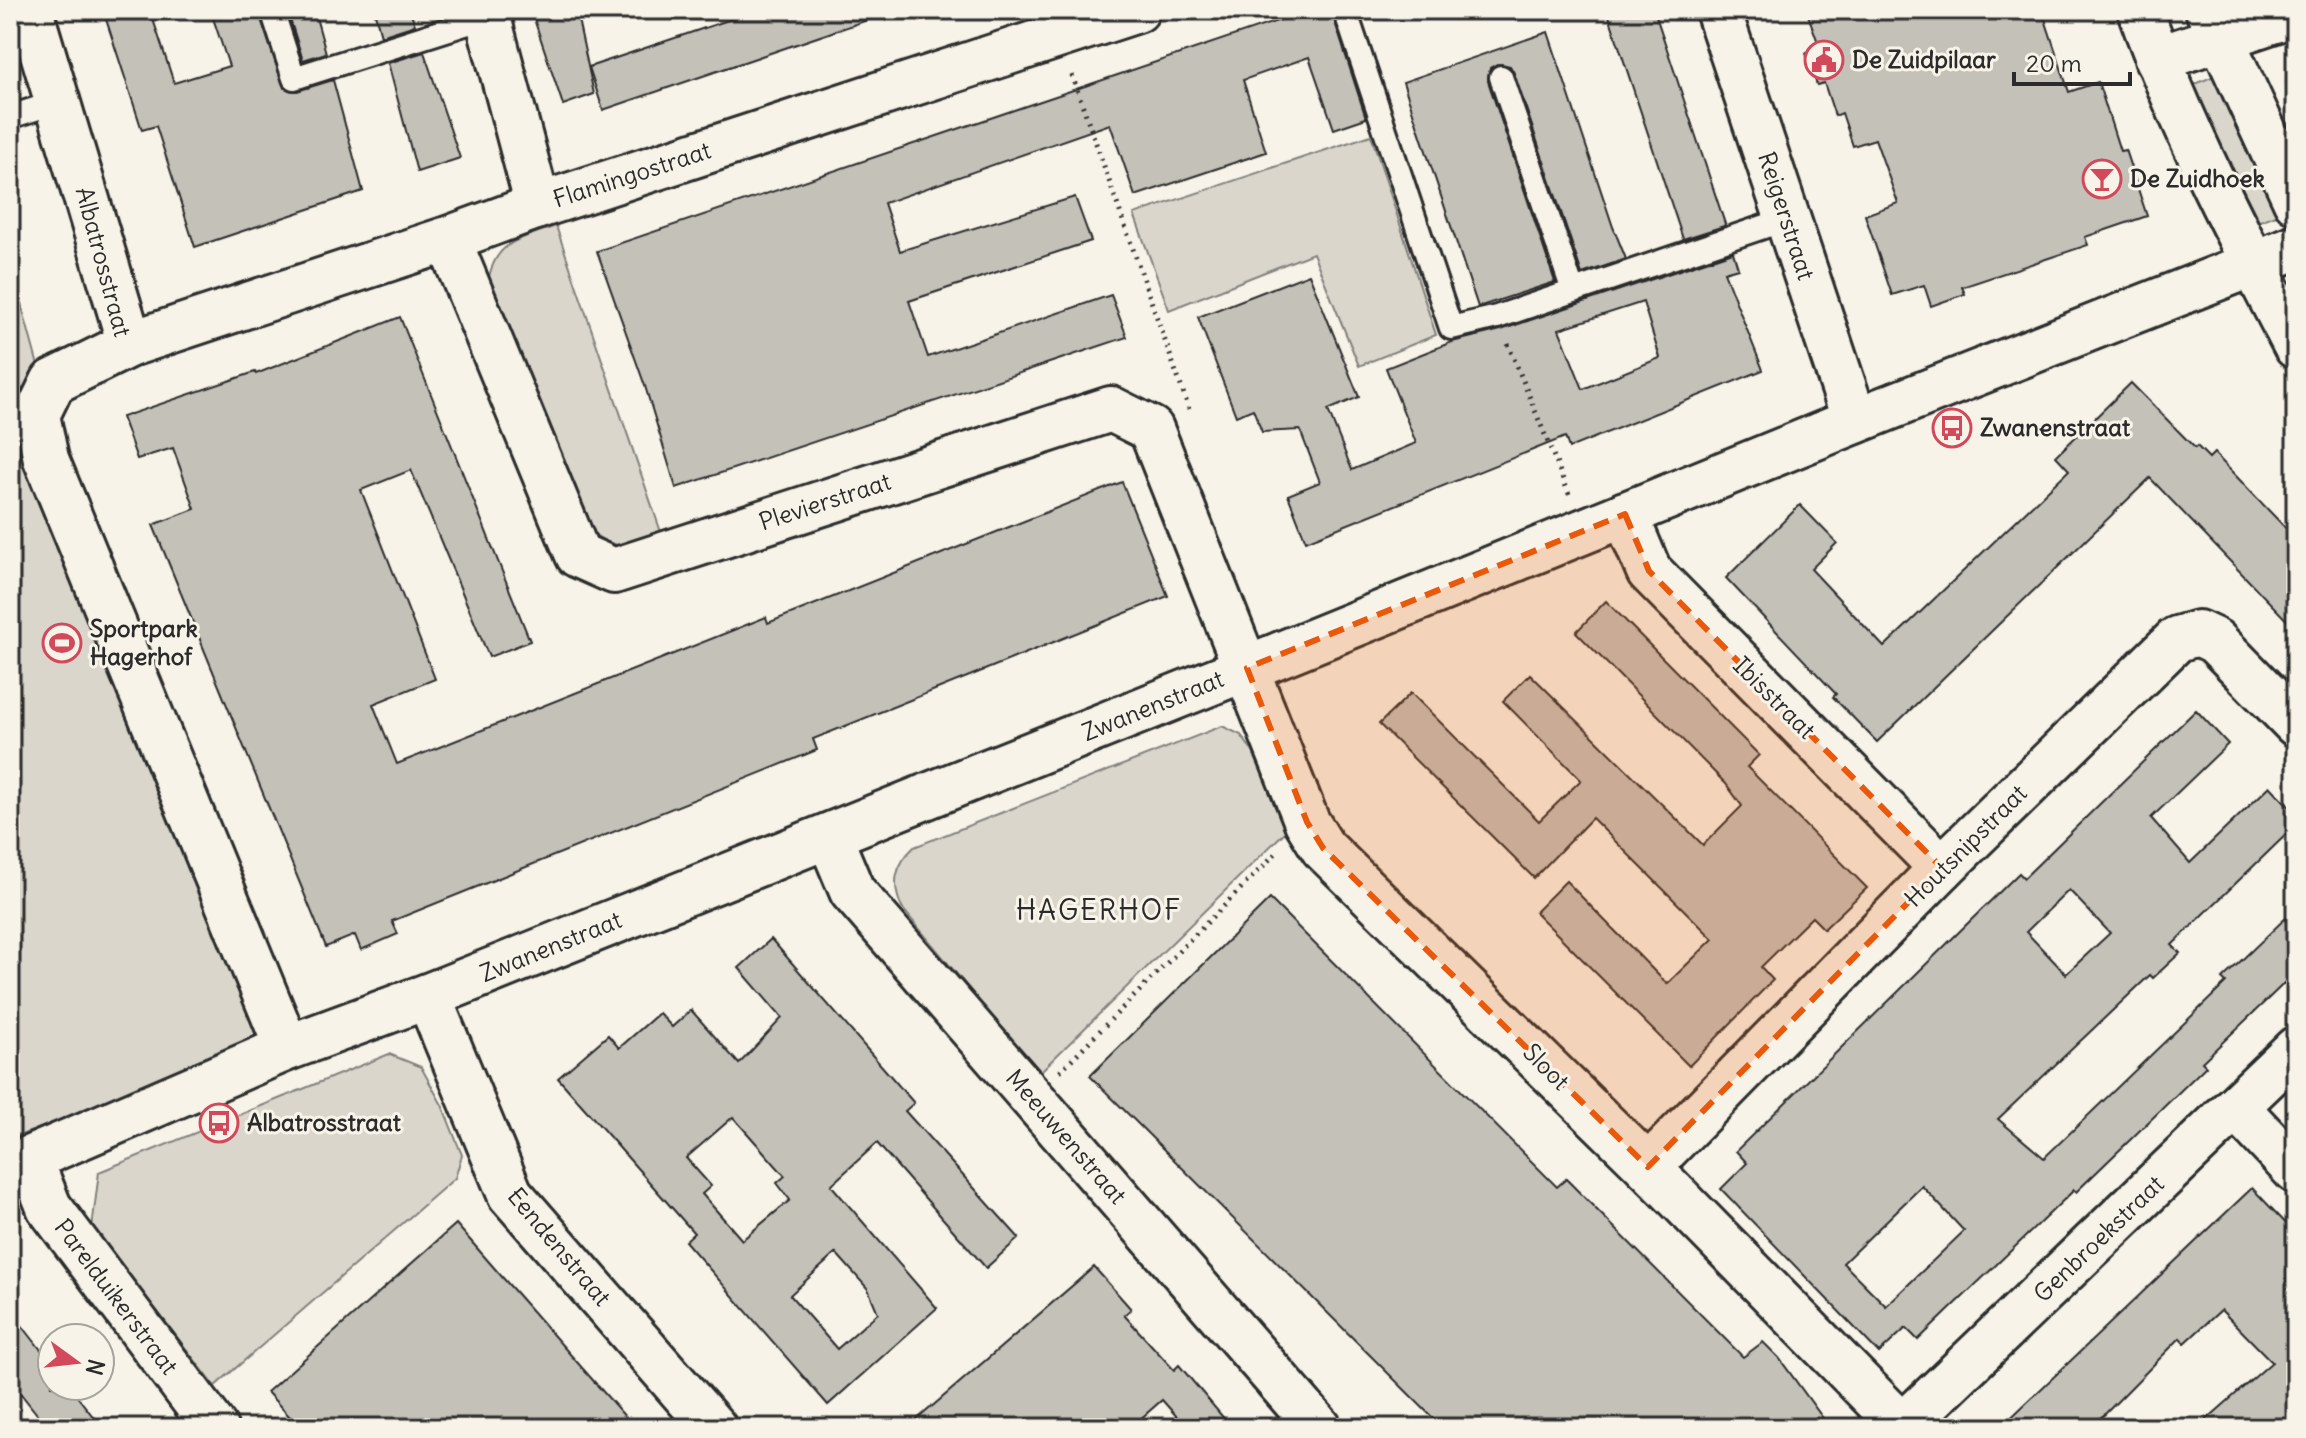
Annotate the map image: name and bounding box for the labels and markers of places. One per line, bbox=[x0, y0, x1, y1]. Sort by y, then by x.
public building icon: De Zuidpilaar bbox=[1803, 39, 1845, 81]
place label: De Zuidpilaar bbox=[1852, 44, 1996, 74]
bar icon: De Zuidhoek bbox=[2081, 158, 2123, 200]
place label: De Zuidhoek bbox=[2130, 163, 2265, 193]
bus stop icon: Zwanenstraat bbox=[1931, 407, 1973, 449]
place label: Zwanenstraat bbox=[1980, 412, 2131, 442]
place label: Sportpark Hagerhof bbox=[90, 613, 198, 671]
sports icon: Sportpark Hagerhof bbox=[41, 622, 83, 664]
bus stop icon: Albatrosstraat bbox=[198, 1102, 240, 1144]
place label: Albatrosstraat bbox=[247, 1107, 402, 1137]

